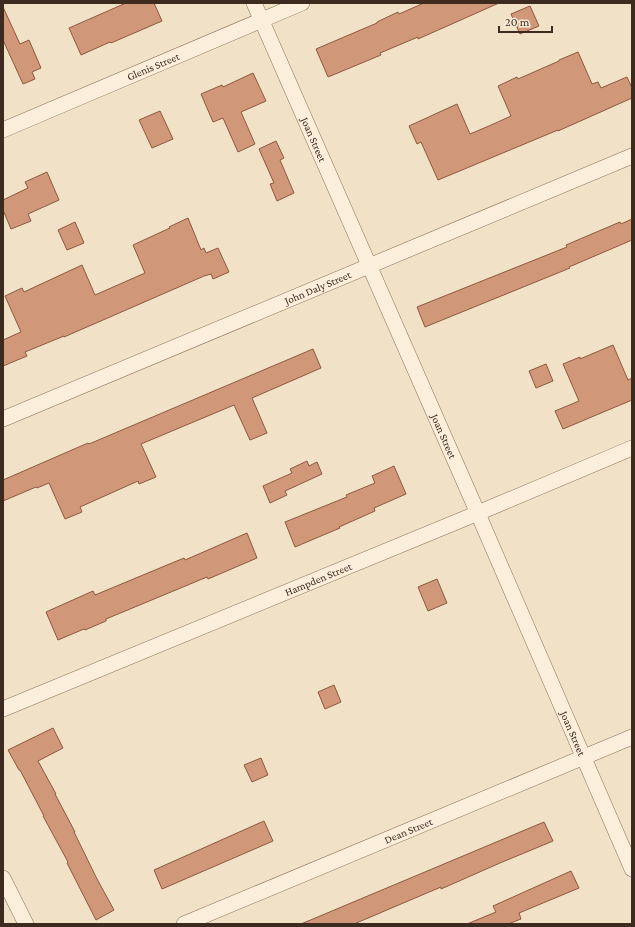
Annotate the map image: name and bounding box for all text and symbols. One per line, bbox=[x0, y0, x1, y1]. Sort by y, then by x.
scale bar bbox=[499, 8, 552, 34]
text: 20 m bbox=[505, 15, 530, 29]
street label: Glenis Street bbox=[125, 50, 181, 83]
street label: Joan Street bbox=[297, 114, 329, 164]
street label: John Daly Street bbox=[282, 268, 353, 308]
street label: Joan Street bbox=[428, 411, 459, 461]
street label: Hampden Street bbox=[283, 560, 354, 598]
street label: Joan Street bbox=[557, 708, 588, 758]
street label: Dean Street bbox=[382, 815, 434, 846]

